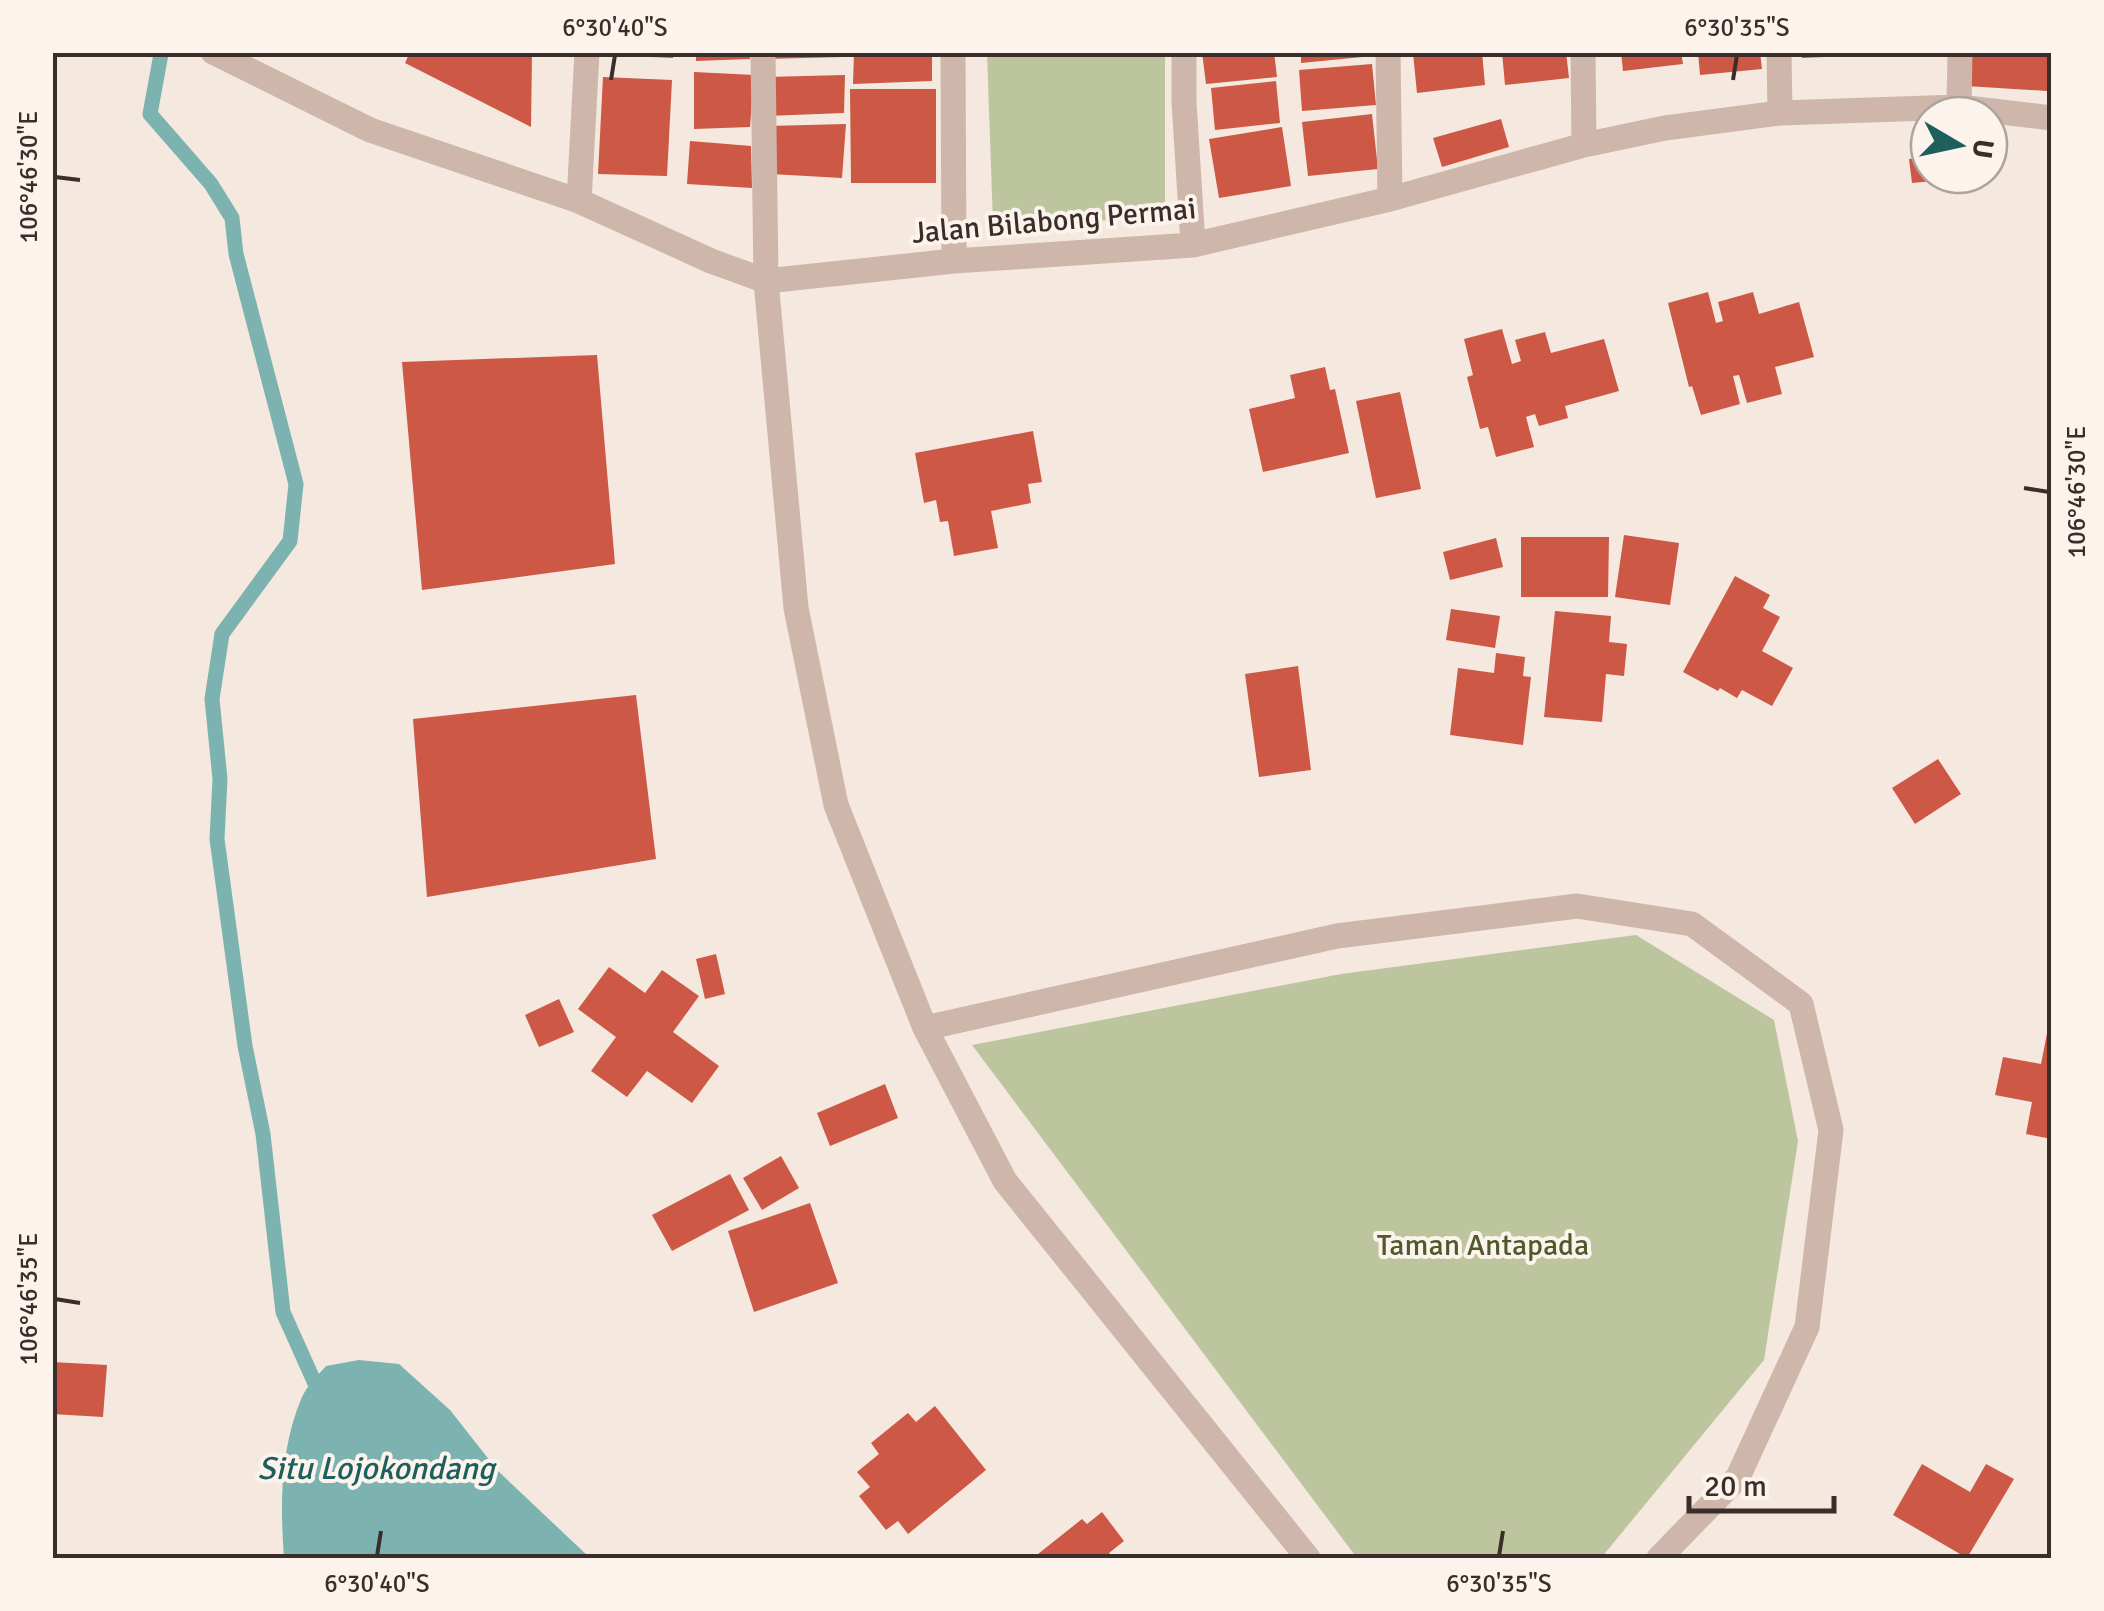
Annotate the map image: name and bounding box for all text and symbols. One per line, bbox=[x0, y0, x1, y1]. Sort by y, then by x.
text: 6°30'40"S bbox=[562, 12, 668, 43]
text: 6°30'35"S bbox=[1684, 12, 1790, 43]
north arrow bbox=[1909, 95, 2009, 195]
text: 106°46'30"E bbox=[13, 111, 44, 243]
text: U bbox=[1964, 137, 2001, 161]
street label: Jalan Bilabong Permai bbox=[910, 190, 1198, 252]
text: 106°46'30"E bbox=[2061, 426, 2092, 558]
park label: Taman Antapada bbox=[1377, 1227, 1589, 1264]
text: 106°46'35"E bbox=[13, 1233, 44, 1365]
water label: Situ Lojokondang bbox=[257, 1449, 497, 1488]
scale bar bbox=[1689, 1451, 1834, 1513]
text: 20 m bbox=[1704, 1468, 1767, 1505]
text: 6°30'40"S bbox=[324, 1568, 430, 1599]
text: 6°30'35"S bbox=[1446, 1568, 1552, 1599]

